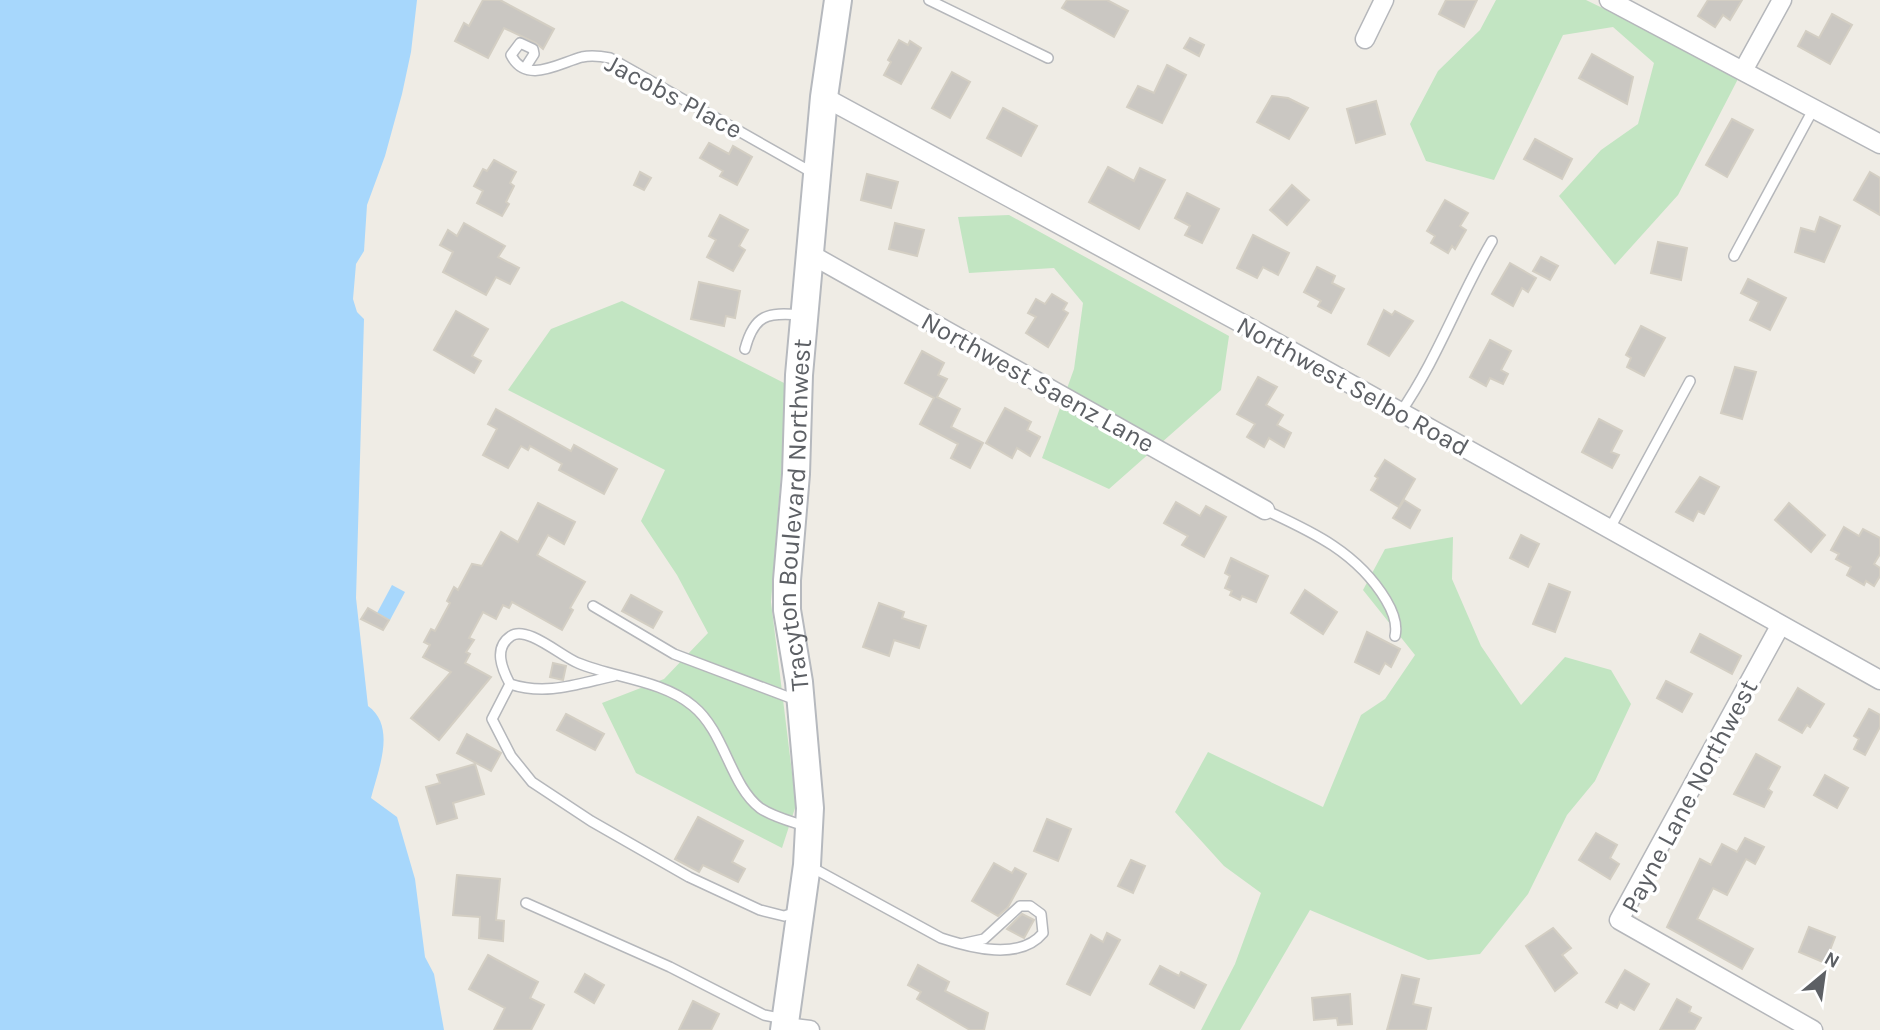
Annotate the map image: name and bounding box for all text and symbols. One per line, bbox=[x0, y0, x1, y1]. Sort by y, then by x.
street label: Jacobs Place bbox=[600, 47, 747, 145]
street label: Northwest Saenz Lane bbox=[916, 305, 1160, 459]
street label: Northwest Selbo Road bbox=[1231, 310, 1474, 463]
street label: Tracyton Boulevard Northwest bbox=[772, 337, 818, 692]
street label: Payne Lane Northwest bbox=[1615, 674, 1764, 918]
north arrow bbox=[1789, 939, 1859, 1009]
text: N bbox=[1820, 947, 1843, 973]

